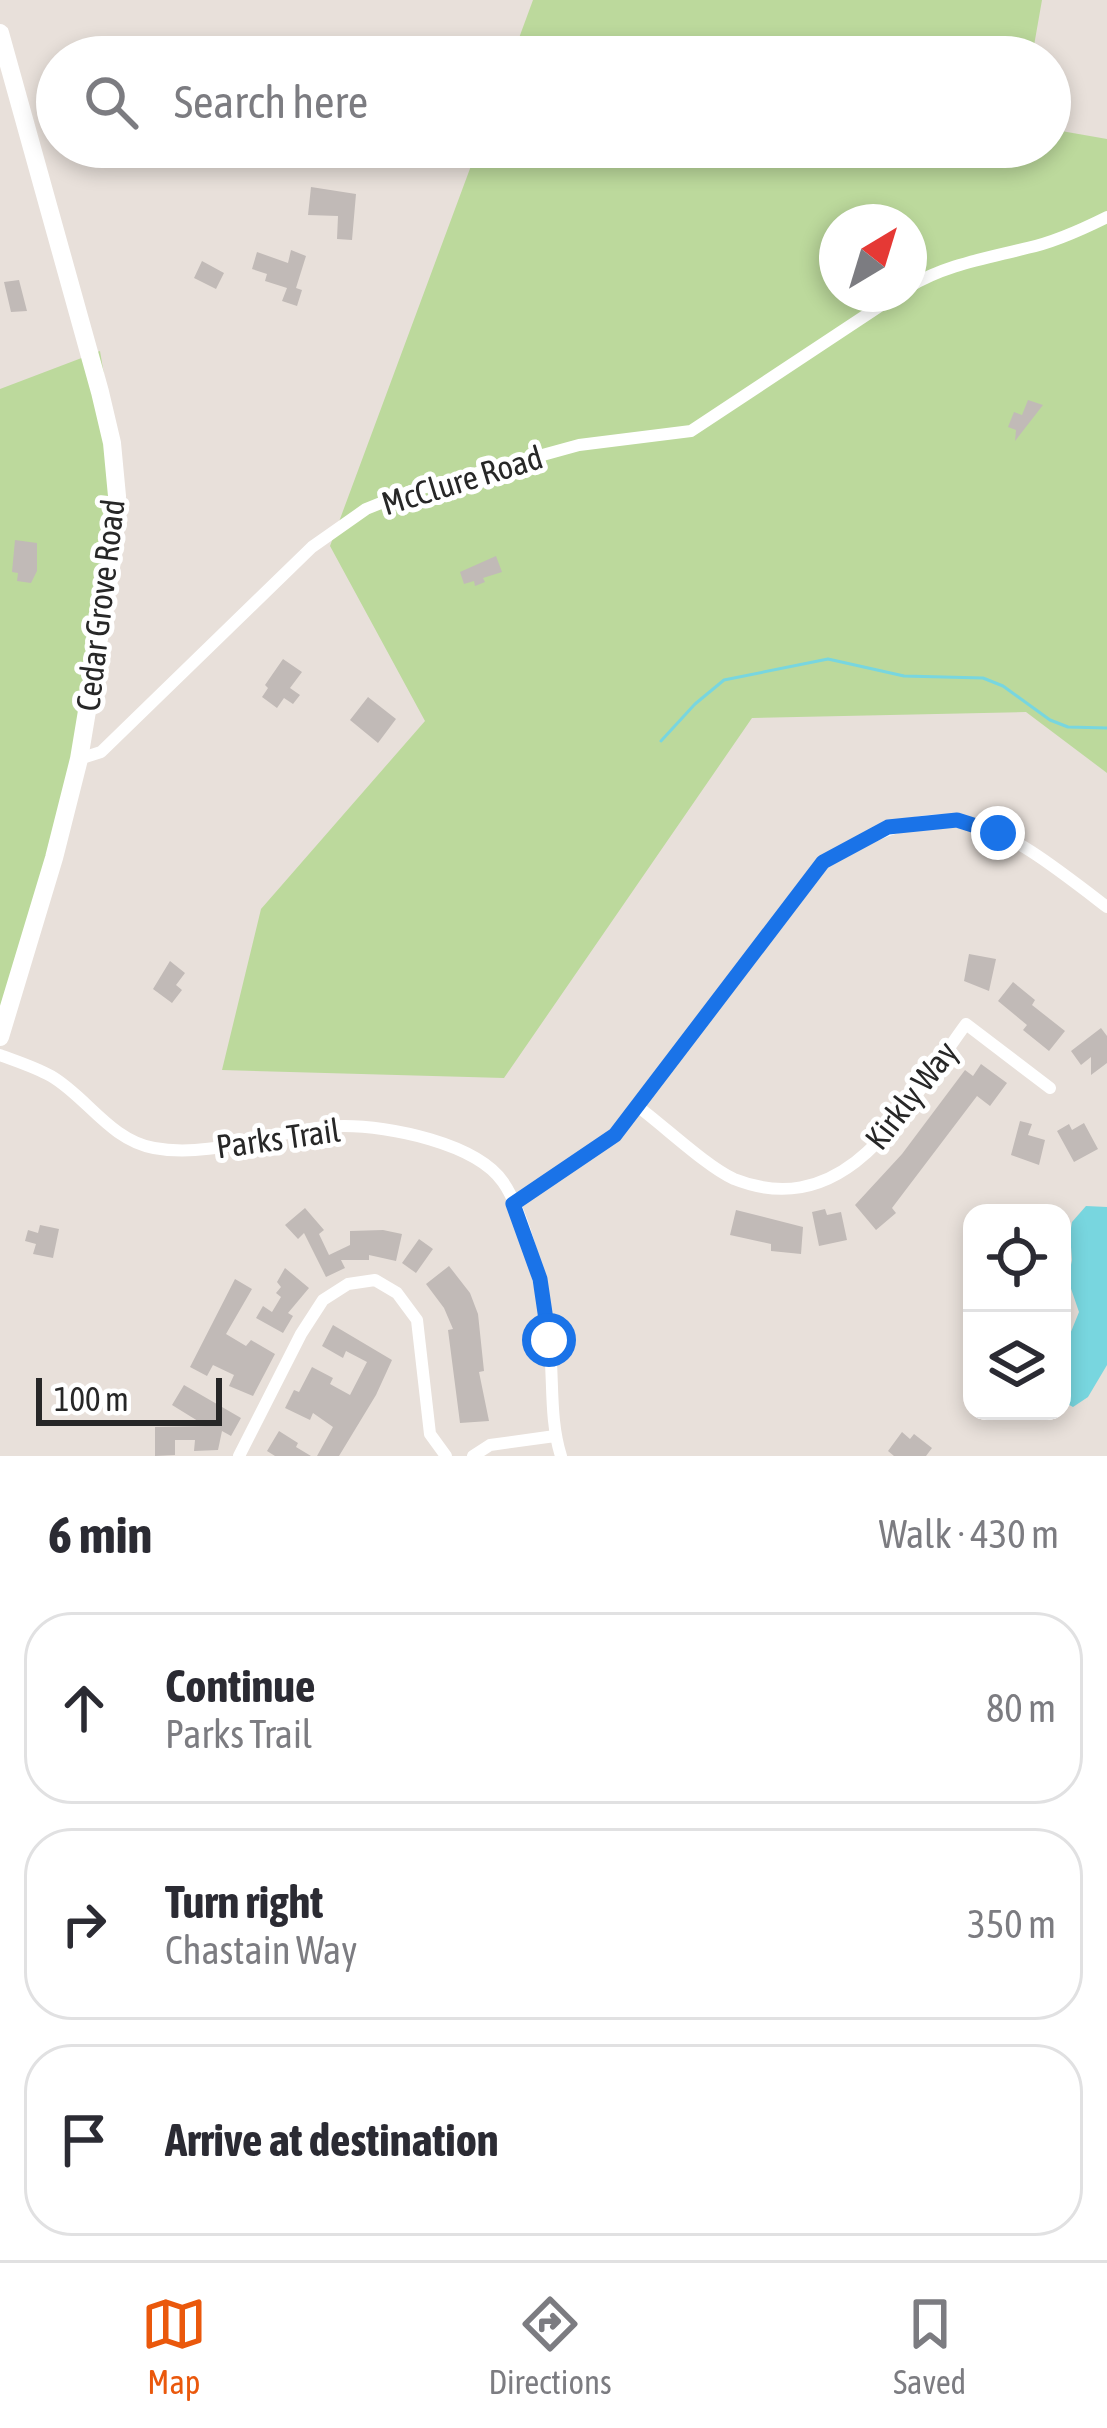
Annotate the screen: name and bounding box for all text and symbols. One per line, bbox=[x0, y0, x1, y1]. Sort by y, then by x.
search box bbox=[36, 36, 1071, 168]
icon: search bbox=[78, 69, 144, 135]
text: Search here bbox=[174, 76, 368, 128]
north arrow bbox=[819, 204, 927, 312]
street label: McClure Road bbox=[377, 438, 547, 522]
street label: Cedar Grove Road bbox=[68, 497, 132, 713]
route end bbox=[971, 806, 1025, 860]
street label: Kirkly Way bbox=[857, 1033, 965, 1157]
street label: Parks Trail bbox=[214, 1110, 343, 1165]
map controls bbox=[963, 1204, 1071, 1420]
button: locate bbox=[963, 1204, 1071, 1312]
button: layers bbox=[963, 1312, 1071, 1420]
route start bbox=[522, 1313, 576, 1367]
scale bar bbox=[36, 1372, 222, 1425]
text: 100 m bbox=[54, 1380, 129, 1418]
text: 6 min bbox=[48, 1505, 152, 1564]
text: Walk · 430 m bbox=[879, 1512, 1059, 1556]
text: Continue bbox=[165, 1660, 316, 1712]
icon: ahead bbox=[51, 1675, 117, 1741]
text: 80 m bbox=[986, 1686, 1056, 1730]
text: Parks Trail bbox=[165, 1712, 312, 1756]
text: Turn right bbox=[165, 1876, 323, 1928]
icon: right bbox=[51, 1891, 117, 1957]
text: 350 m bbox=[968, 1902, 1056, 1946]
text: Chastain Way bbox=[165, 1928, 357, 1972]
icon: arrive bbox=[51, 2107, 117, 2173]
text: Arrive at destination bbox=[165, 2114, 499, 2166]
tab: Map bbox=[141, 2291, 207, 2401]
tab: Directions bbox=[488, 2291, 612, 2401]
tab: Saved bbox=[893, 2291, 966, 2401]

